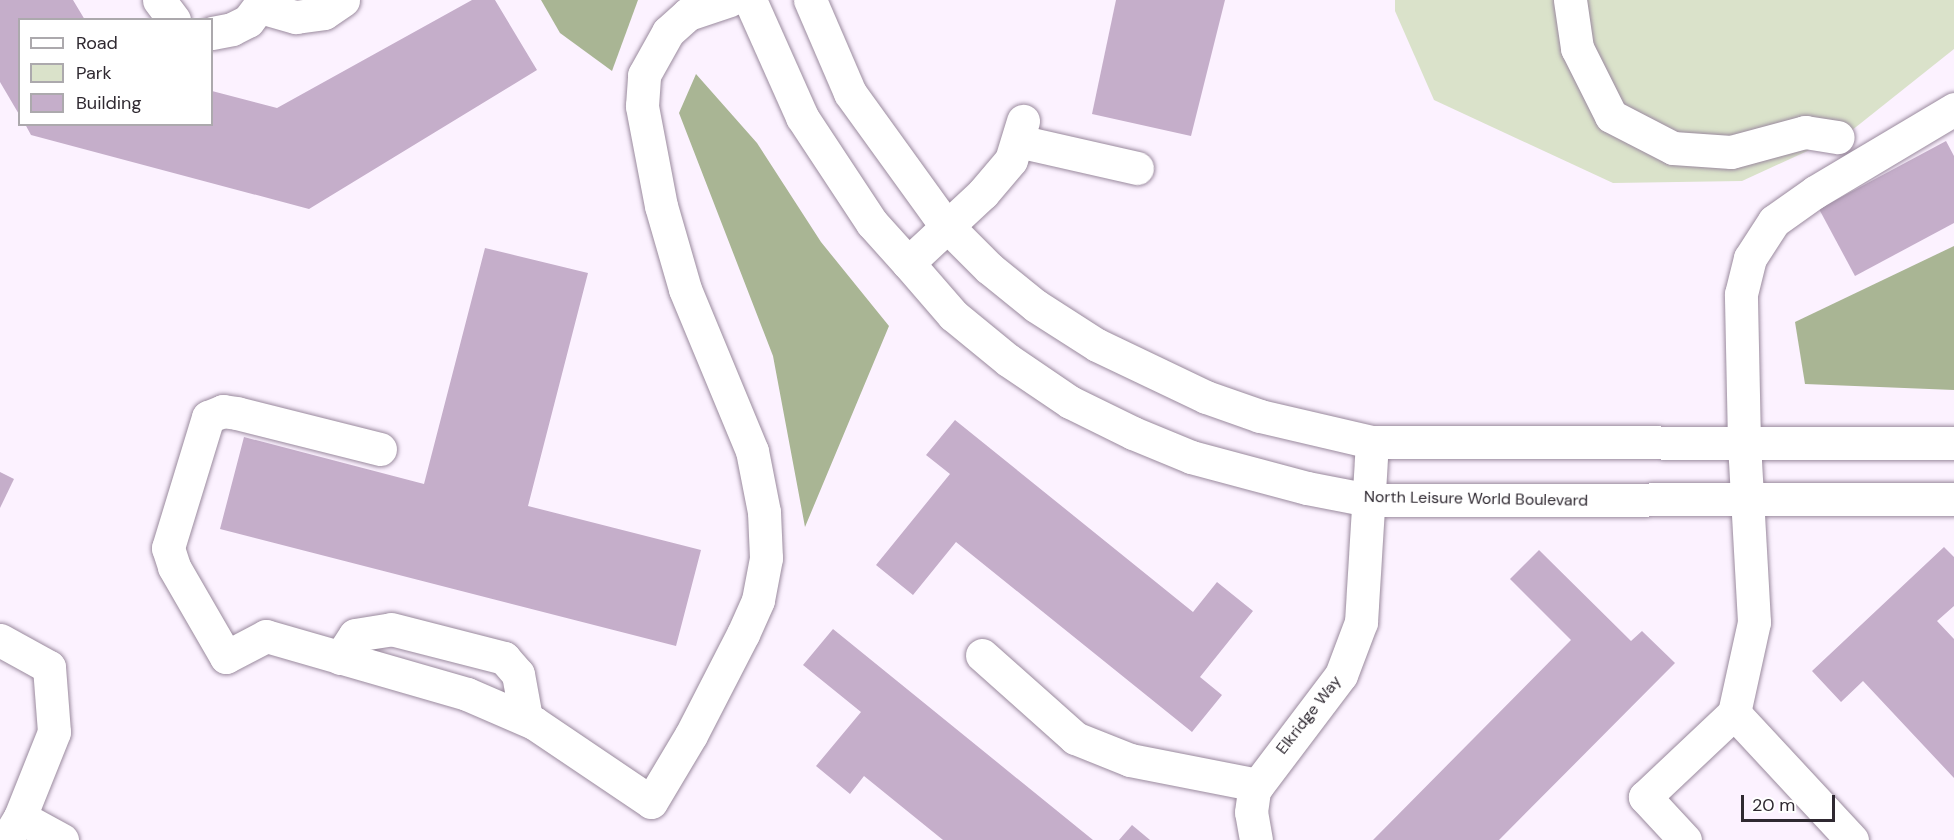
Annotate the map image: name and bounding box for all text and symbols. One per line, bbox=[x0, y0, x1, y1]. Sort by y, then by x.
legend bbox=[18, 18, 213, 126]
text: Road bbox=[76, 31, 118, 55]
text: Park bbox=[76, 61, 112, 85]
text: Building bbox=[76, 91, 141, 115]
street label: North Leisure World Boulevard bbox=[1364, 487, 1588, 511]
street label: Elkridge Way bbox=[1272, 672, 1346, 758]
scale bar bbox=[1744, 783, 1838, 821]
text: 20 m bbox=[1752, 793, 1795, 817]

